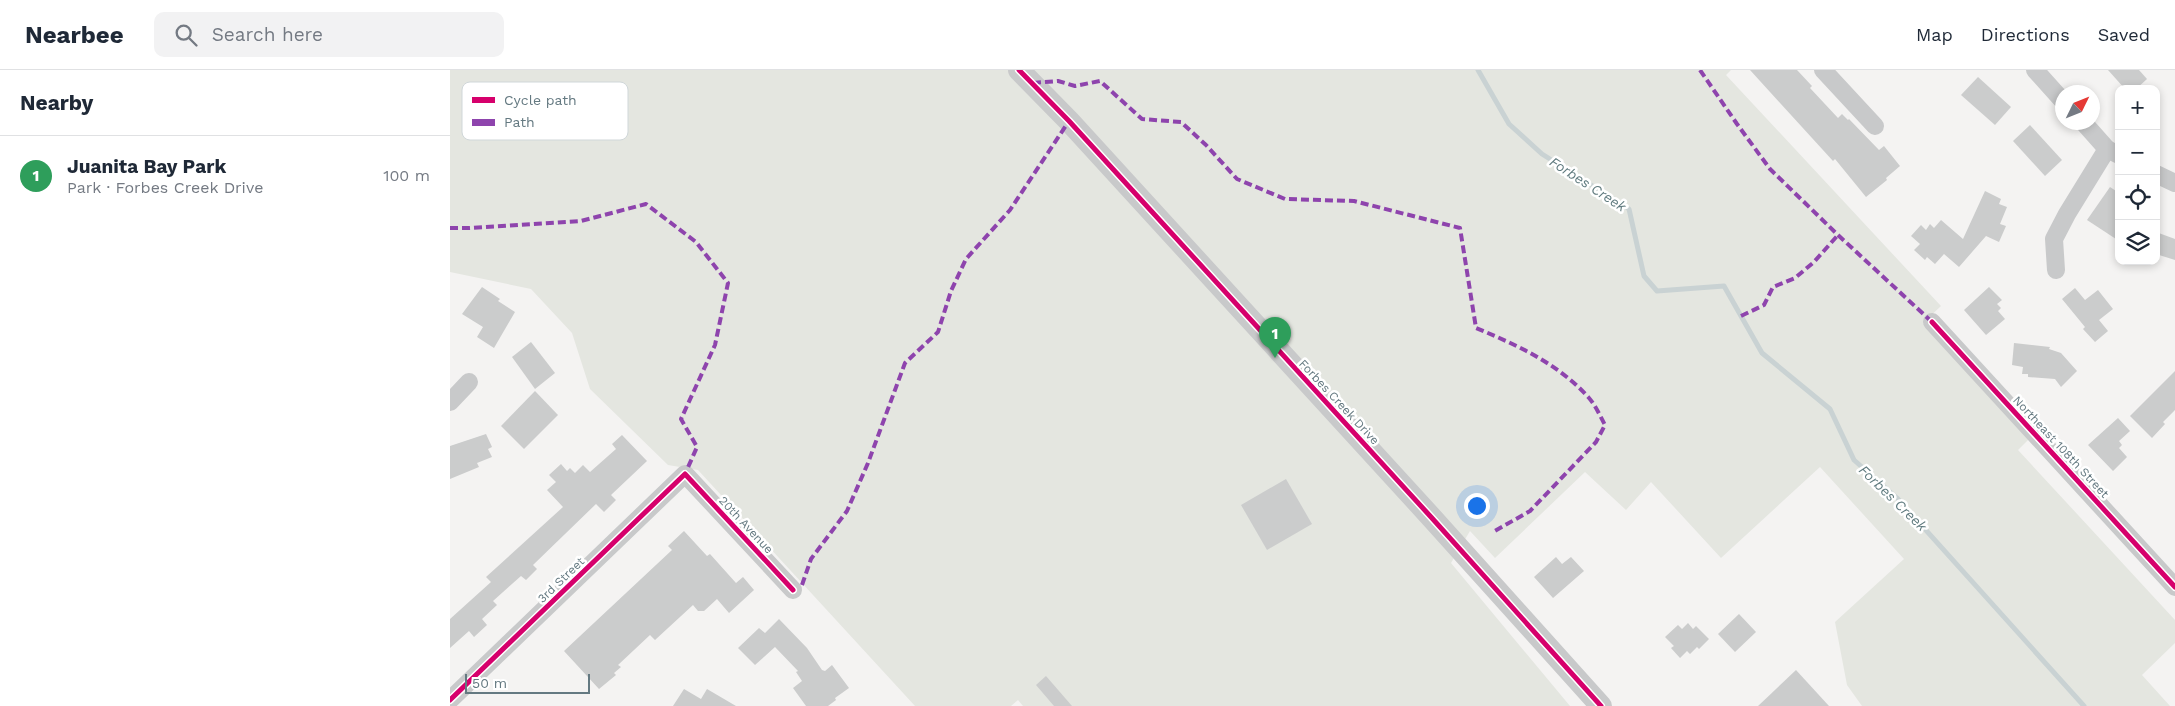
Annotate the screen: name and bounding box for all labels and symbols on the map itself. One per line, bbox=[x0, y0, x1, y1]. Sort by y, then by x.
legend bbox=[462, 82, 628, 140]
north arrow bbox=[2055, 85, 2100, 130]
text: Cycle path bbox=[504, 92, 577, 108]
text: Path bbox=[504, 114, 535, 130]
water label: Forbes Creek bbox=[1547, 153, 1630, 215]
pin: 1 bbox=[1259, 317, 1291, 358]
street label: Forbes Creek Drive bbox=[1296, 357, 1382, 447]
street label: Northeast 108th Street bbox=[2010, 393, 2112, 501]
water label: Forbes Creek bbox=[1856, 462, 1930, 535]
your location bbox=[1464, 493, 1490, 519]
street label: 20th Avenue bbox=[716, 494, 776, 557]
street label: 3rd Street bbox=[535, 554, 587, 606]
scale bar bbox=[465, 671, 590, 694]

